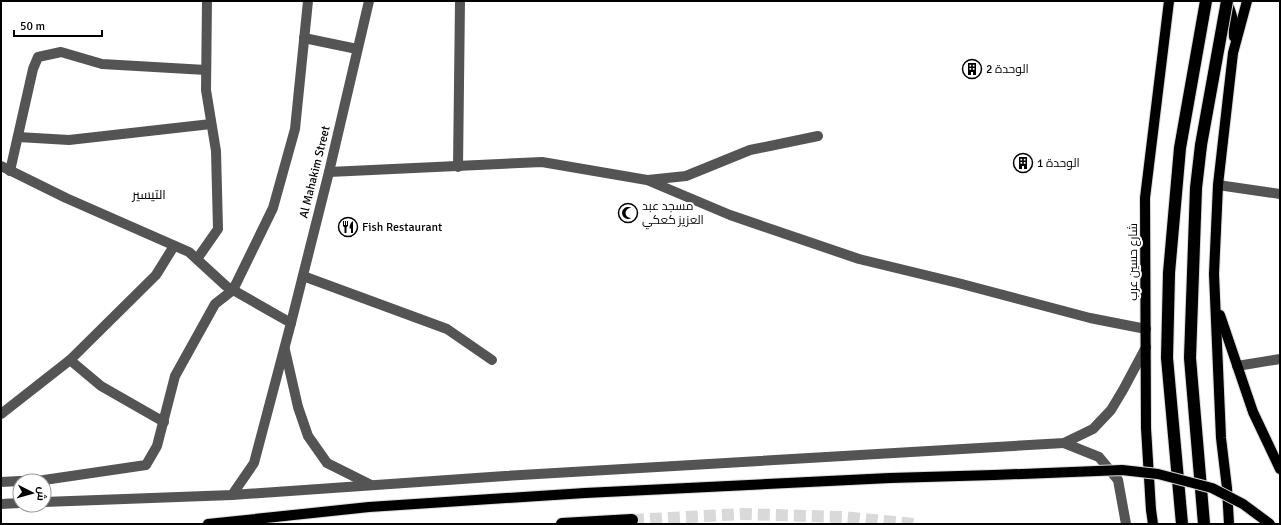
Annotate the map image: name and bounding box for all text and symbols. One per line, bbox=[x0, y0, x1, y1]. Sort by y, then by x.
scale bar bbox=[14, 12, 102, 38]
text: 50 m bbox=[20, 19, 45, 34]
building icon: الوحدة 2 bbox=[961, 58, 983, 80]
place label: الوحدة 2 bbox=[986, 62, 1029, 77]
street label: Al Mahakim Street bbox=[296, 124, 334, 220]
building icon: الوحدة 1 bbox=[1012, 152, 1034, 174]
place label: الوحدة 1 bbox=[1037, 156, 1080, 171]
district label: التيسير bbox=[131, 187, 166, 203]
place label: مسجد عبد العزيز كعكي bbox=[642, 199, 704, 230]
mosque icon: مسجد عبد العزيز كعكي bbox=[617, 202, 639, 224]
restaurant icon: Fish Restaurant bbox=[337, 216, 359, 238]
place label: Fish Restaurant bbox=[362, 220, 442, 235]
street label: شارع حسين عرب bbox=[1126, 223, 1141, 301]
north arrow bbox=[12, 473, 52, 513]
text: ش bbox=[34, 486, 49, 502]

